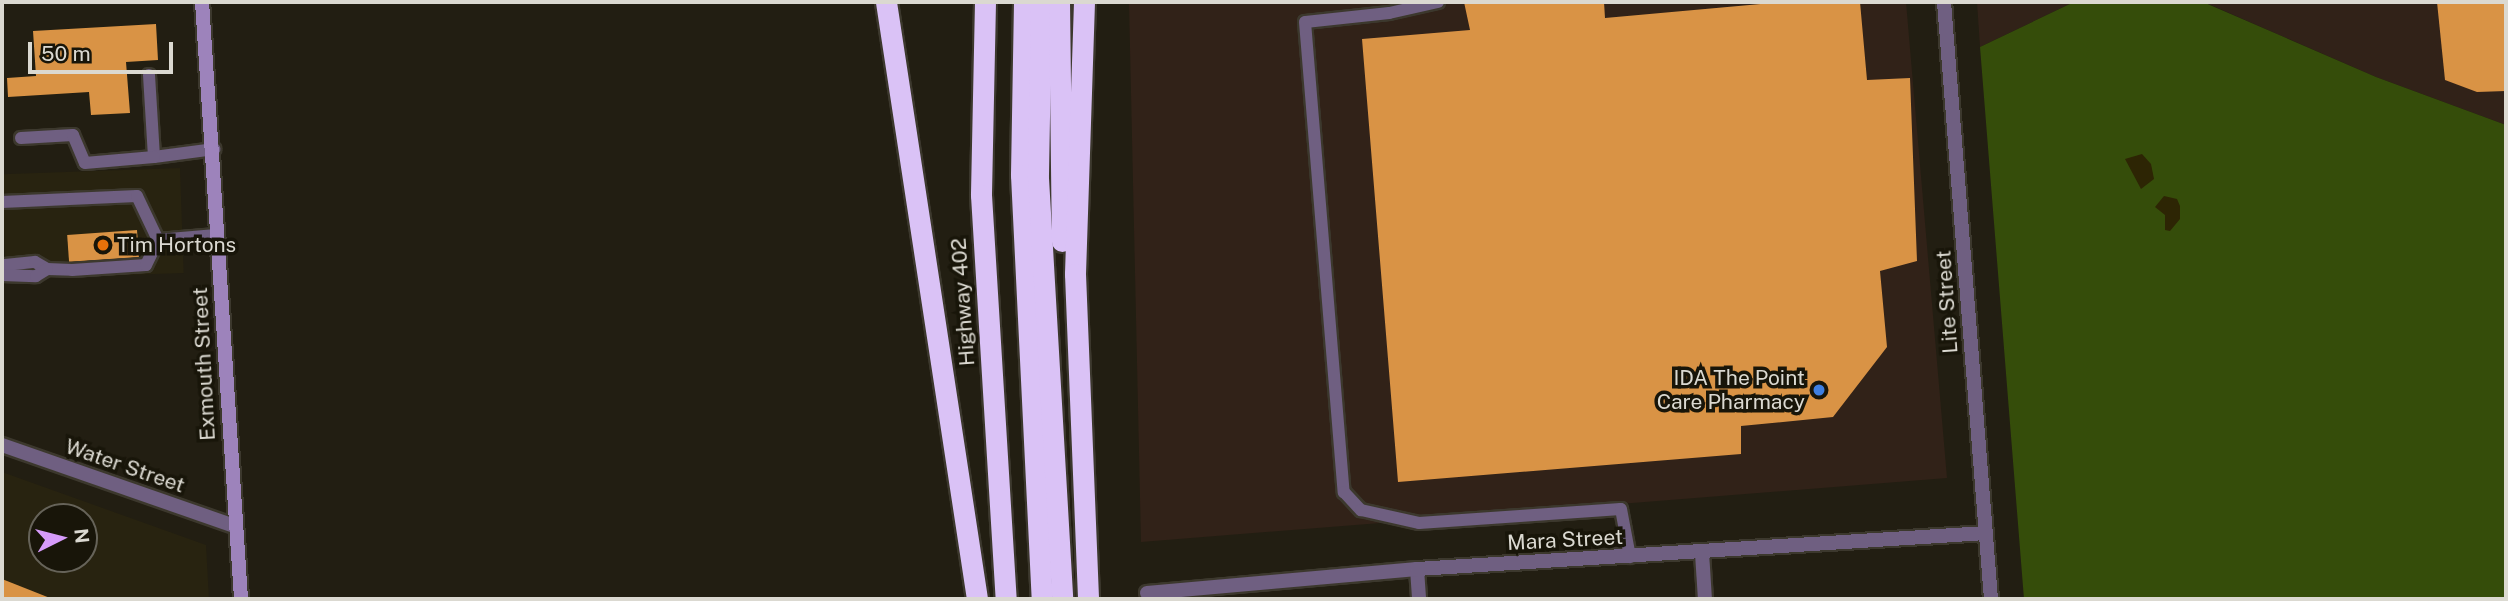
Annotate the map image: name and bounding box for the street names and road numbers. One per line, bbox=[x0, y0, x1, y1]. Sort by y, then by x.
street label: Highway 402 bbox=[946, 237, 980, 367]
street label: Lite Street bbox=[1931, 249, 1963, 355]
street label: Exmouth Street bbox=[187, 287, 221, 441]
street label: Water Street bbox=[62, 434, 188, 498]
street label: Mara Street bbox=[1506, 524, 1624, 556]

